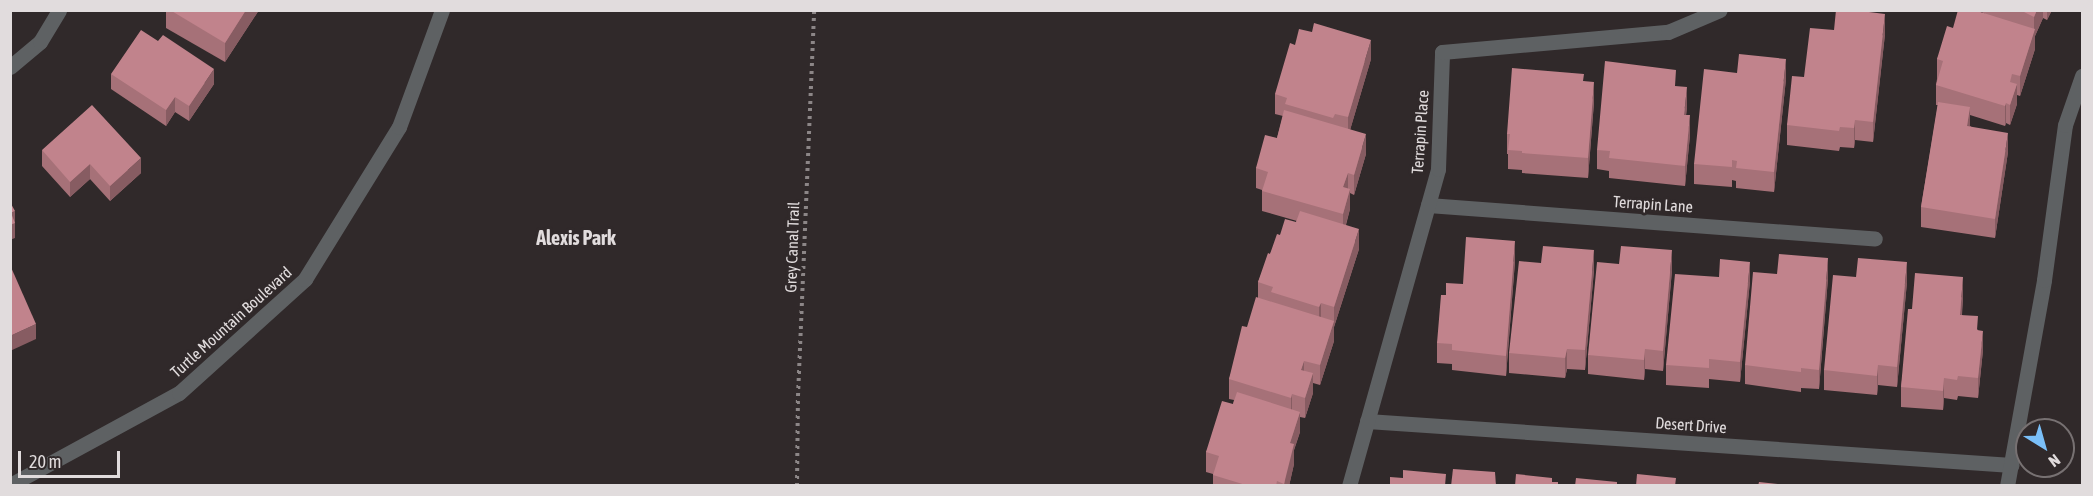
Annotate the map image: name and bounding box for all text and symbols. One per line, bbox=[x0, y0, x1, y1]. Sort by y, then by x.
street label: Terrapin Place bbox=[1408, 90, 1432, 174]
street label: Terrapin Lane bbox=[1613, 192, 1693, 216]
street label: Grey Canal Trail bbox=[781, 201, 803, 293]
district label: Alexis Park bbox=[536, 225, 616, 249]
street label: Turtle Mountain Boulevard bbox=[167, 263, 295, 381]
street label: Desert Drive bbox=[1655, 413, 1727, 437]
north arrow bbox=[2015, 418, 2075, 478]
scale bar bbox=[21, 439, 123, 477]
text: 20 m bbox=[29, 451, 61, 472]
text: N bbox=[2045, 451, 2064, 471]

